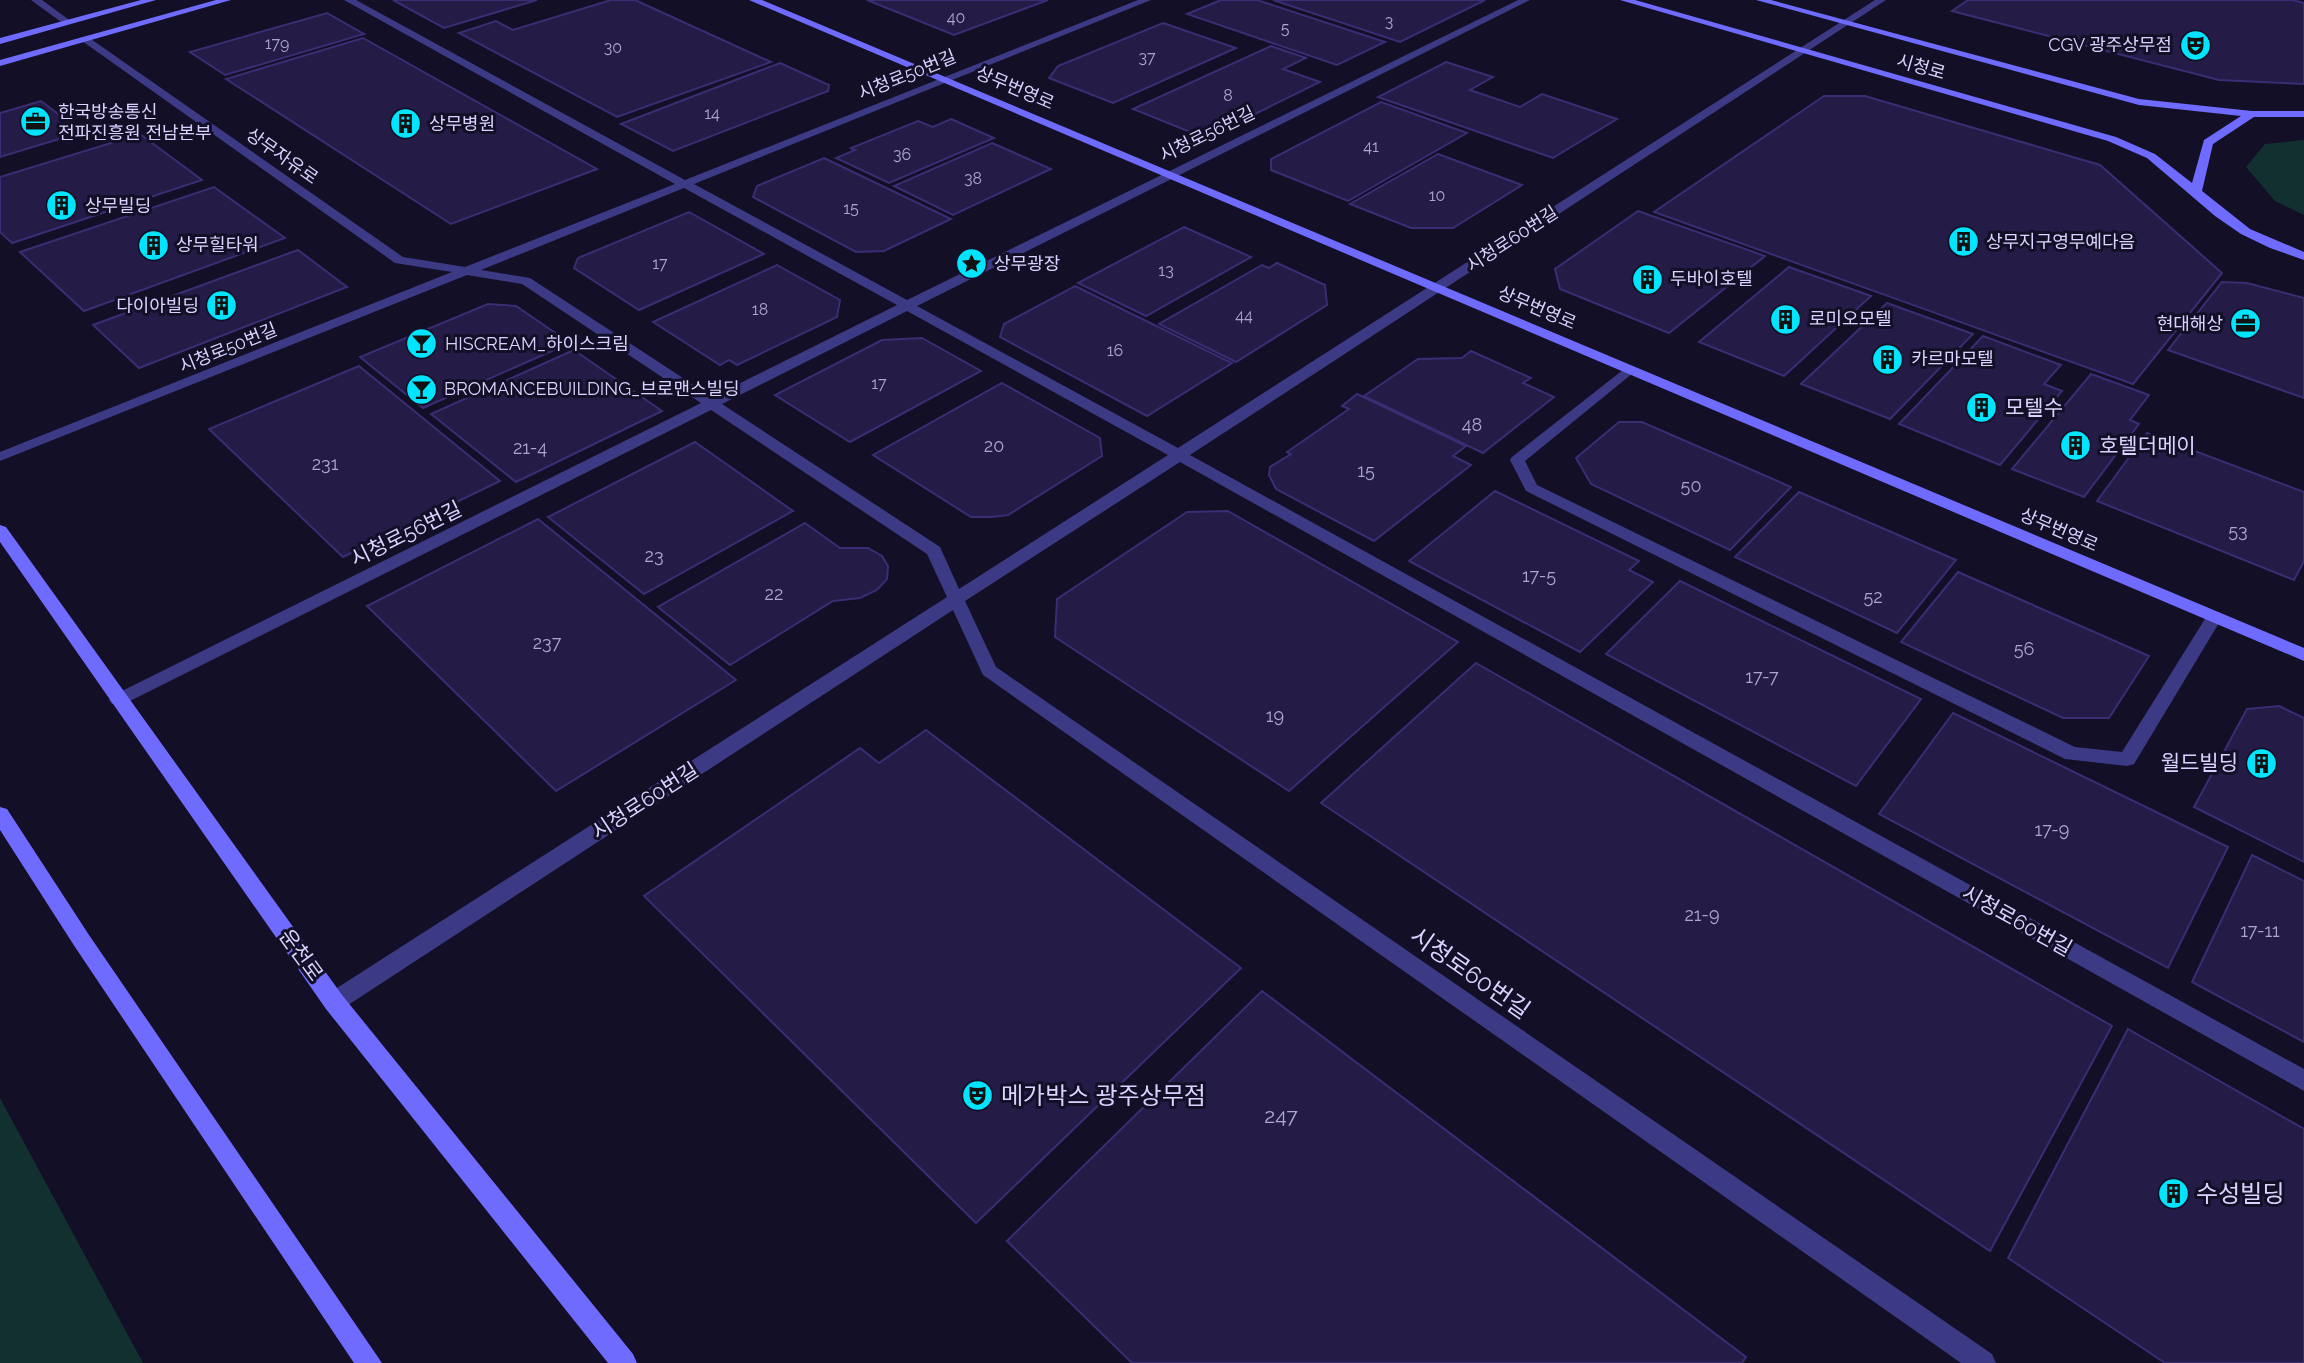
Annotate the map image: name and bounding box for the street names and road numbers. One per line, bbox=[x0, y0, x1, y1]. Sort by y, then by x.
street label: 시청로50번길 bbox=[855, 45, 959, 104]
street label: 시청로 bbox=[1894, 50, 1948, 83]
street label: 상무번영로 bbox=[973, 62, 1057, 113]
street label: 시청로56번길 bbox=[1156, 101, 1258, 166]
street label: 상무자유로 bbox=[242, 123, 322, 188]
street label: 시청로60번길 bbox=[1462, 201, 1561, 276]
street label: 상무번영로 bbox=[1495, 282, 1579, 333]
street label: 시청로50번길 bbox=[176, 318, 280, 377]
street label: 시청로56번길 bbox=[346, 496, 466, 571]
street label: 상무번영로 bbox=[2017, 504, 2101, 555]
street label: 시청로60번길 bbox=[587, 757, 703, 844]
street label: 시청로60번길 bbox=[1958, 880, 2077, 961]
street label: 시청로60번길 bbox=[1405, 921, 1536, 1024]
street label: 운천로 bbox=[274, 924, 329, 986]

